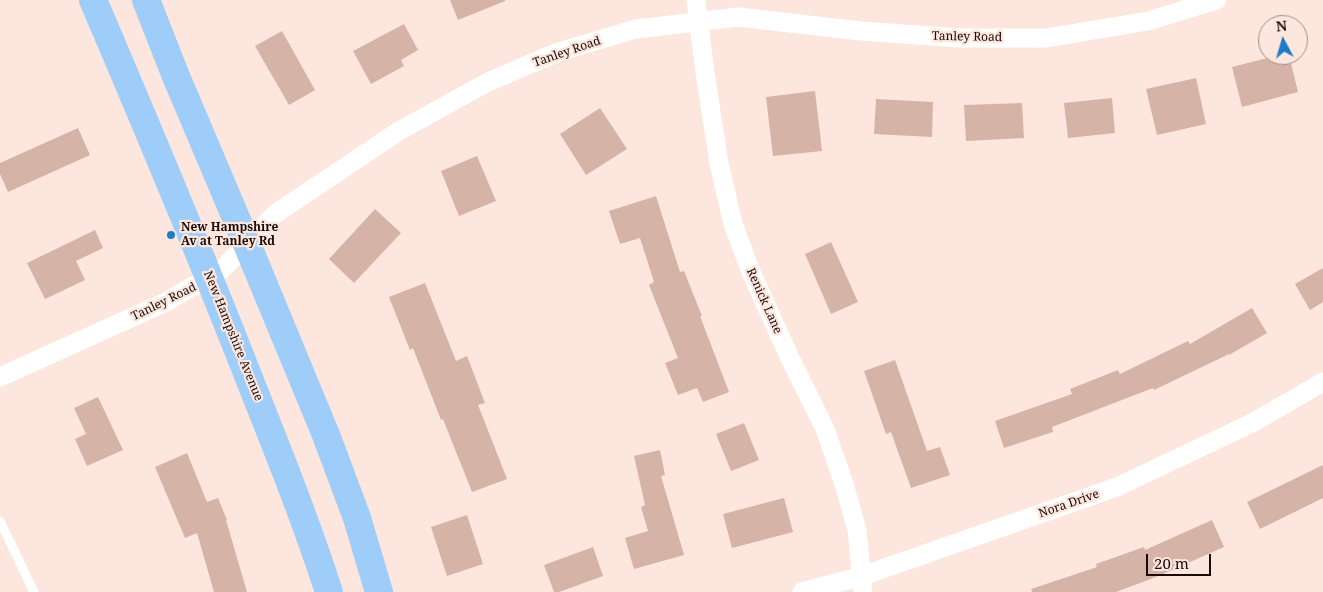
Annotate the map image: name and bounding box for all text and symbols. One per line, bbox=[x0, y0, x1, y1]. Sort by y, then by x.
north arrow bbox=[1258, 15, 1308, 65]
text: N bbox=[1275, 16, 1288, 36]
street label: Tanley Road bbox=[932, 29, 1002, 45]
street label: Tanley Road bbox=[531, 34, 603, 70]
place label: New Hampshire Av at Tanley Rd bbox=[181, 221, 278, 249]
marker: New Hampshire Av at Tanley Rd bbox=[165, 229, 177, 241]
street label: Renick Lane bbox=[743, 266, 785, 336]
street label: New Hampshire Avenue bbox=[200, 269, 266, 403]
street label: Tanley Road bbox=[129, 280, 199, 324]
street label: Nora Drive bbox=[1037, 487, 1101, 521]
scale bar bbox=[1148, 544, 1213, 576]
text: 20 m bbox=[1154, 553, 1189, 573]

